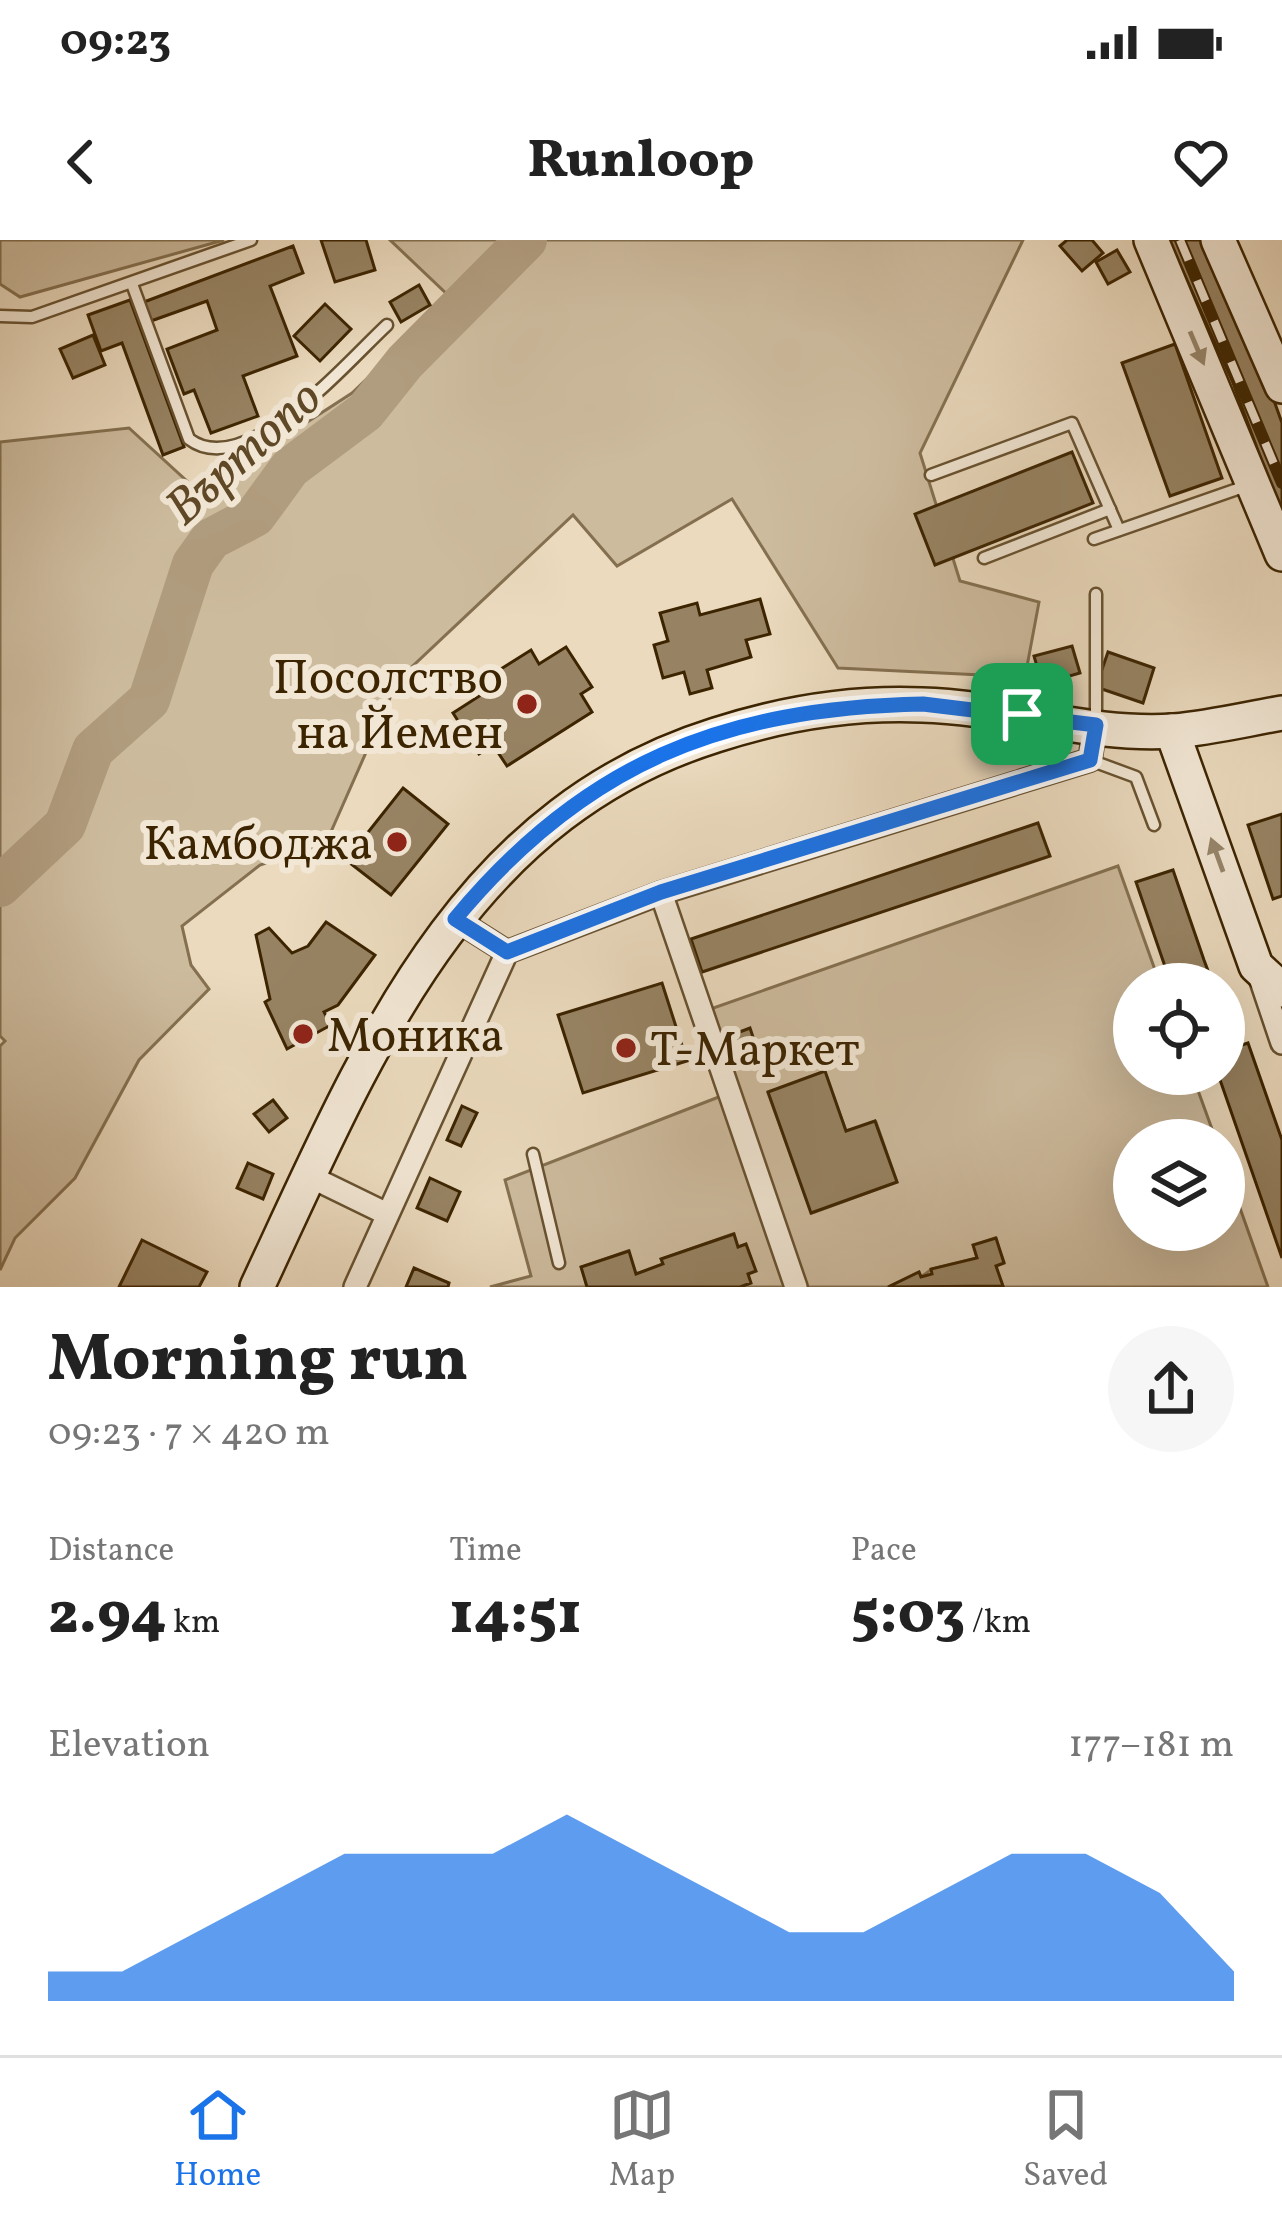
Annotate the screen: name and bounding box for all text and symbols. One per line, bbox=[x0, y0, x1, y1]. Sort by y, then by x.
text: 09:23 bbox=[60, 11, 171, 74]
text: Runloop bbox=[528, 125, 754, 200]
icon: back bbox=[48, 129, 114, 195]
icon: heart bbox=[1168, 129, 1234, 195]
one-way arrow bbox=[1188, 330, 1207, 366]
water label: Въртопо bbox=[151, 365, 339, 544]
place label: Посолство на Йемен bbox=[273, 647, 503, 769]
pin bbox=[971, 663, 1073, 765]
icon: arrive bbox=[989, 681, 1055, 747]
marker: Посолство на Йемен bbox=[514, 691, 540, 717]
place label: Камбоджа bbox=[144, 813, 373, 880]
marker: Камбоджа bbox=[384, 829, 410, 855]
one-way arrow bbox=[1207, 837, 1225, 873]
map controls bbox=[1113, 963, 1245, 1251]
button: locate bbox=[1113, 963, 1245, 1095]
place label: Моника bbox=[327, 1005, 504, 1072]
place label: Т-Маркет bbox=[650, 1019, 859, 1086]
marker: Моника bbox=[290, 1021, 316, 1047]
marker: Т-Маркет bbox=[613, 1035, 639, 1061]
button: layers bbox=[1113, 1119, 1245, 1251]
text: Morning run bbox=[48, 1316, 469, 1408]
button: share bbox=[1108, 1326, 1234, 1452]
text: 09:23 · 7 × 420 m bbox=[48, 1407, 330, 1461]
text: Distance bbox=[48, 1529, 174, 1575]
text: Time bbox=[449, 1529, 522, 1575]
text: Pace bbox=[851, 1529, 917, 1575]
text: 2.94 bbox=[48, 1575, 167, 1658]
text: 14:51 bbox=[449, 1575, 582, 1658]
text: 5:03 bbox=[851, 1575, 965, 1658]
text: km bbox=[167, 1601, 220, 1647]
text: /km bbox=[965, 1601, 1031, 1647]
text: Elevation bbox=[48, 1719, 210, 1773]
text: 177–181 m bbox=[1068, 1719, 1234, 1773]
tab: Home bbox=[174, 2082, 261, 2200]
tab: Map bbox=[609, 2082, 675, 2200]
tab: Saved bbox=[1023, 2082, 1108, 2200]

